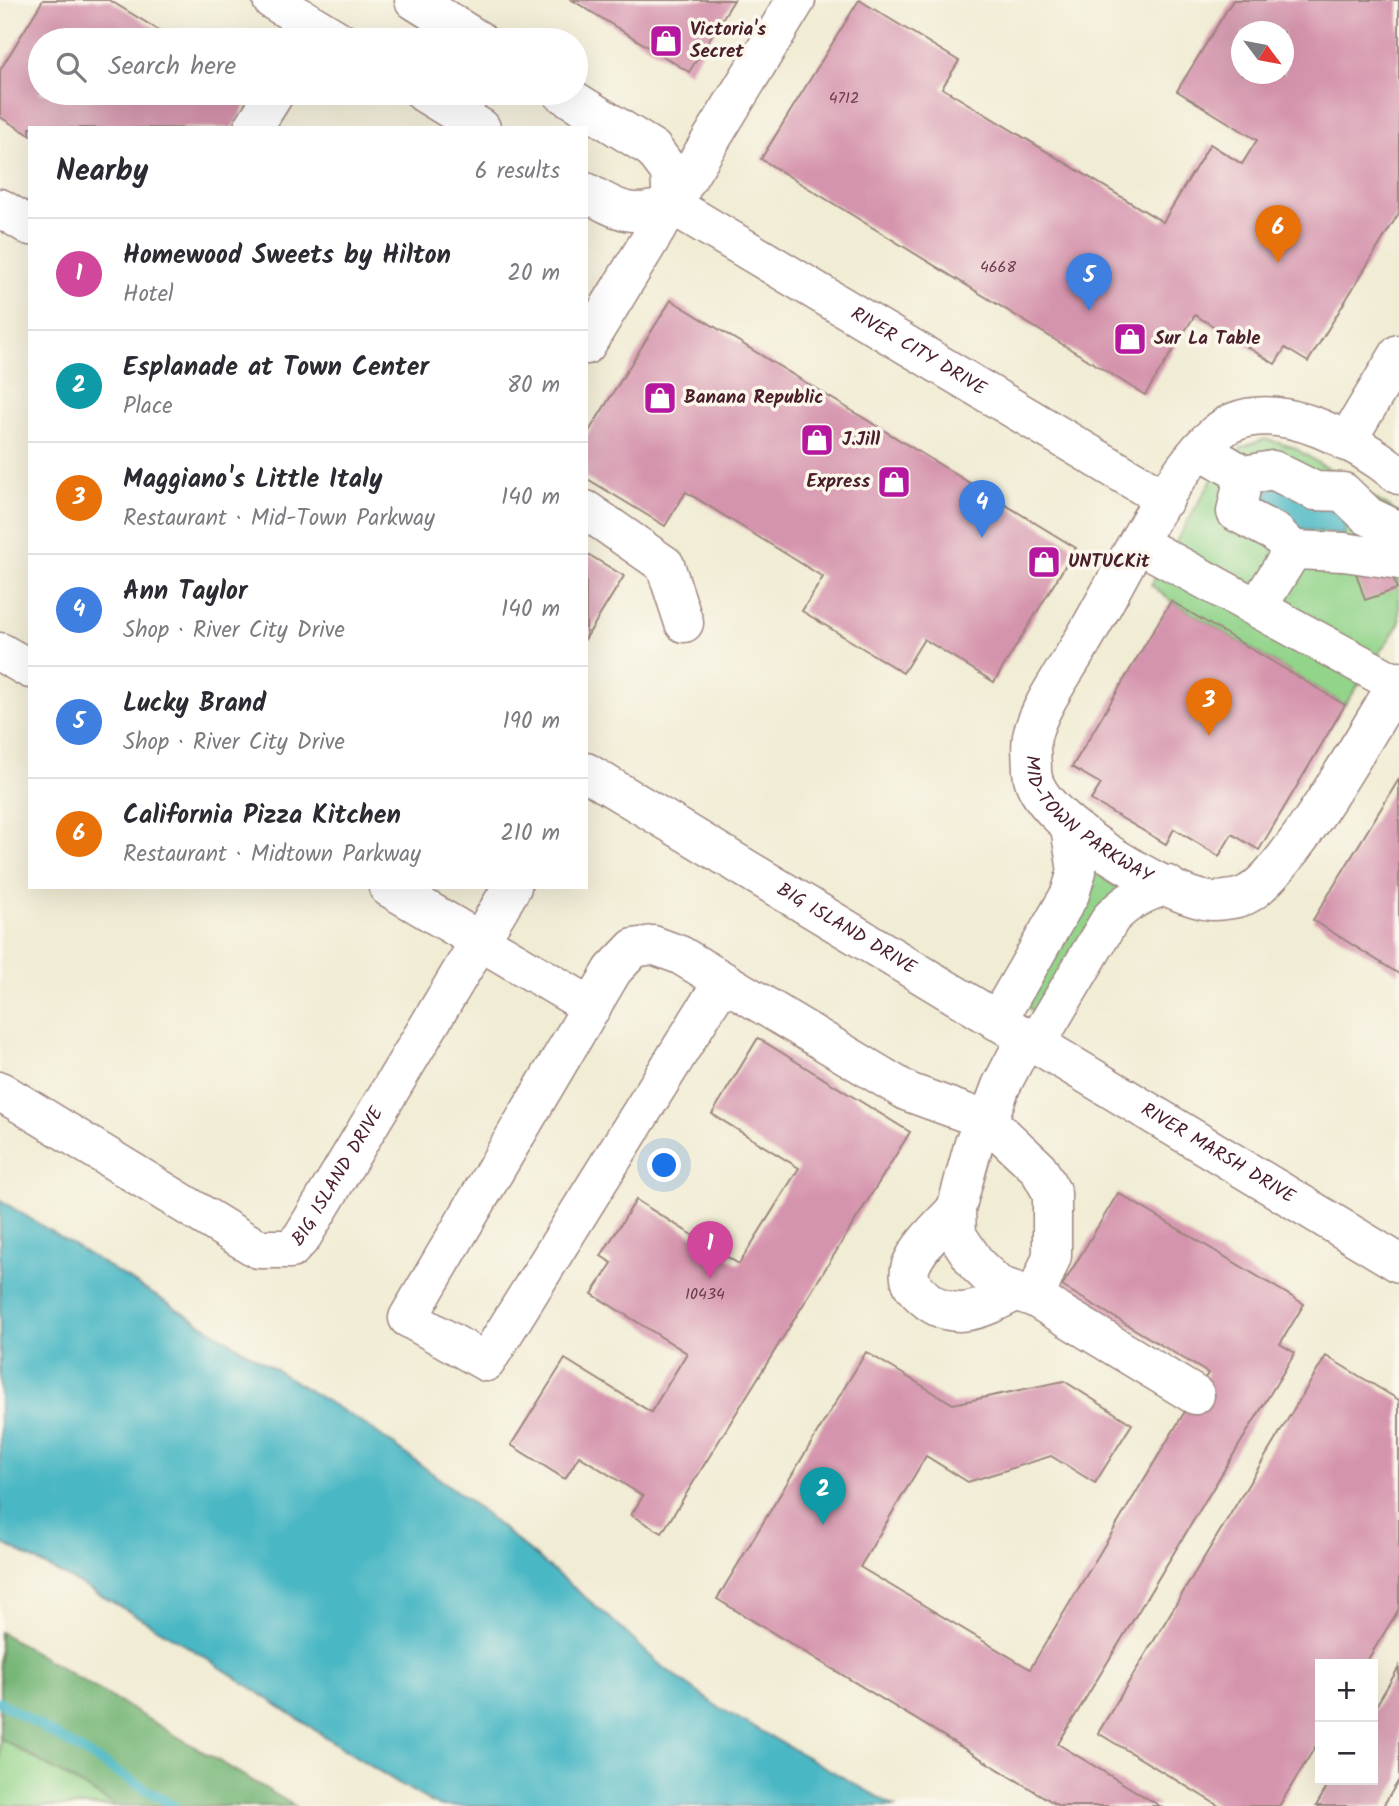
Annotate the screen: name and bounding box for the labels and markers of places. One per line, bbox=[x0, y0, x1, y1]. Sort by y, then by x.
place label: Victoria's Secret bbox=[690, 15, 766, 67]
shop icon: Victoria's Secret bbox=[647, 22, 685, 60]
pin: 6 bbox=[1255, 205, 1301, 263]
pin: 5 bbox=[1066, 253, 1112, 311]
shop icon: Sur La Table bbox=[1111, 320, 1149, 358]
place label: Sur La Table bbox=[1154, 324, 1260, 354]
shop icon: Banana Republic bbox=[641, 379, 679, 417]
place label: Banana Republic bbox=[684, 383, 824, 413]
shop icon: J.Jill bbox=[798, 421, 836, 459]
place label: J.Jill bbox=[842, 425, 881, 455]
shop icon: Express bbox=[875, 463, 913, 501]
place label: Express bbox=[806, 467, 870, 497]
pin: 4 bbox=[959, 480, 1005, 538]
shop icon: UNTUCKit bbox=[1025, 543, 1063, 581]
place label: UNTUCKit bbox=[1068, 547, 1150, 577]
pin: 3 bbox=[1186, 678, 1232, 736]
pin: 1 bbox=[687, 1221, 733, 1279]
pin: 2 bbox=[800, 1467, 846, 1525]

